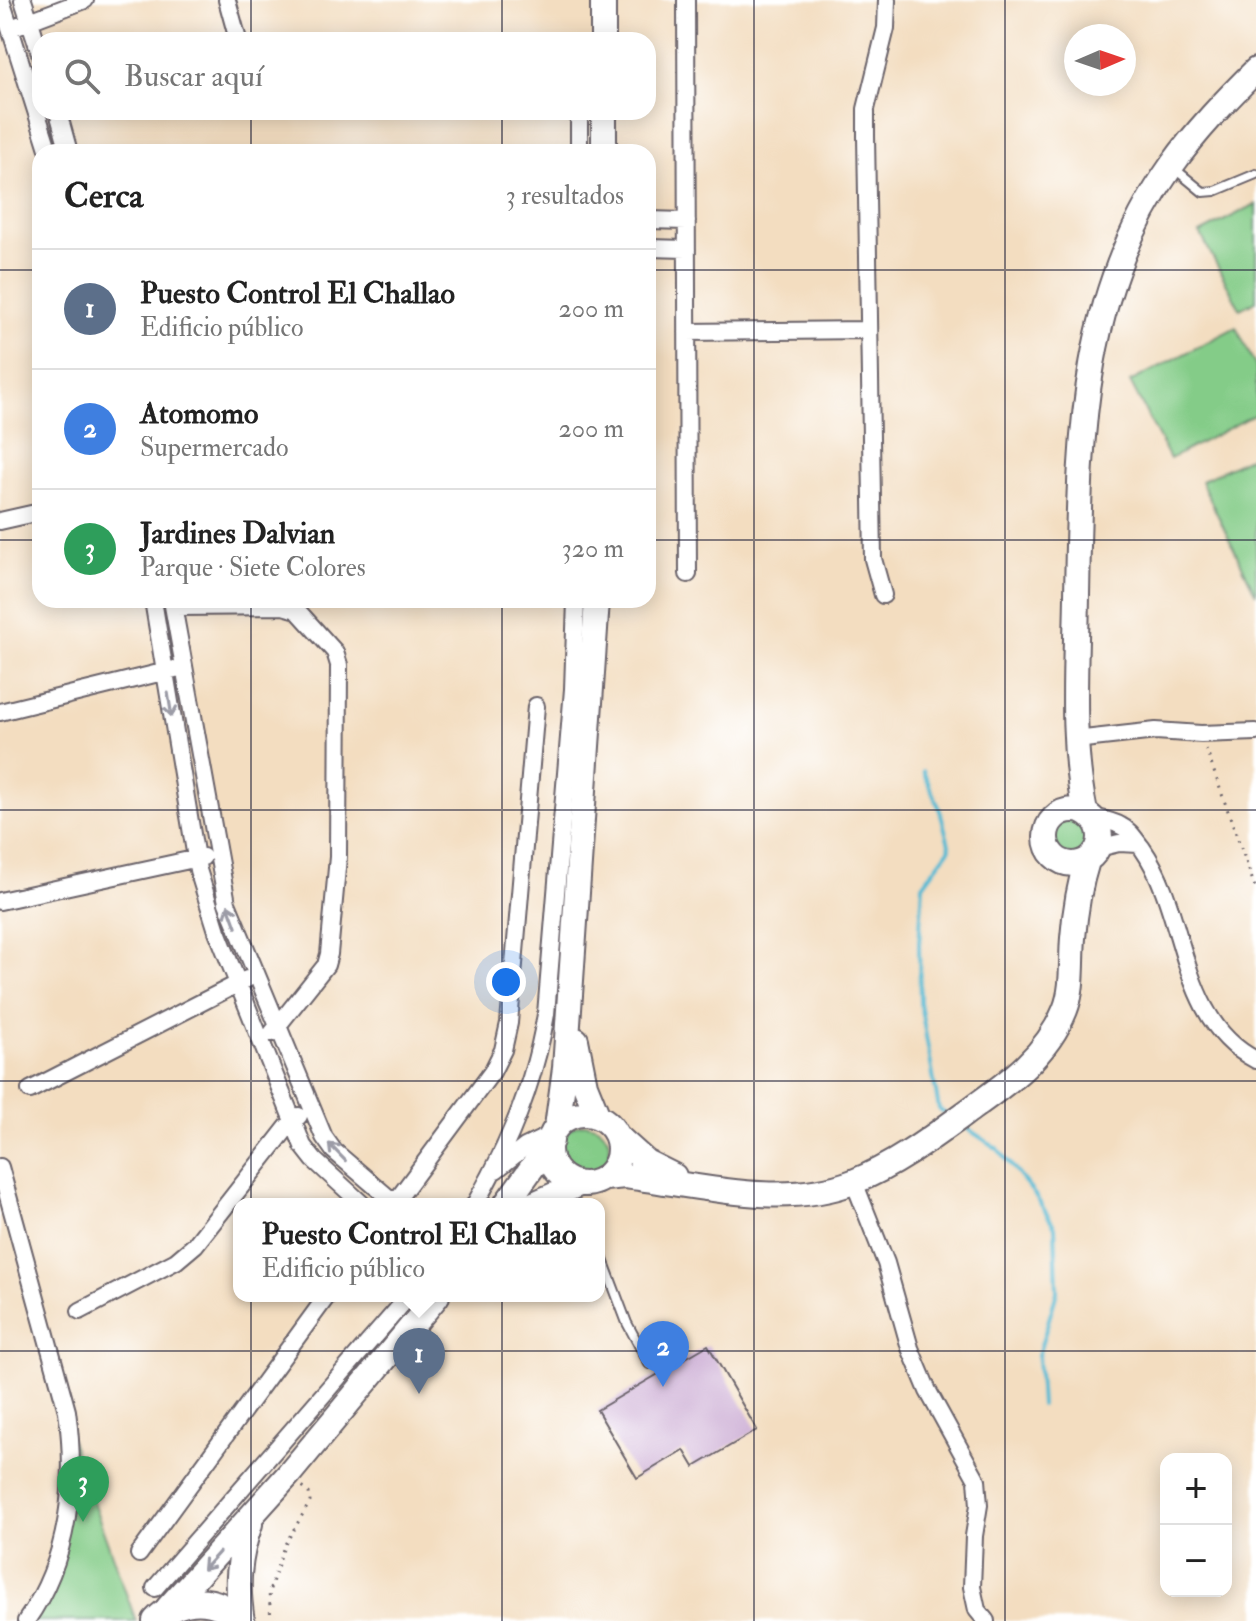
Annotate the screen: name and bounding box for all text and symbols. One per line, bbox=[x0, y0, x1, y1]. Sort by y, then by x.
north arrow bbox=[1064, 24, 1136, 96]
search box bbox=[32, 32, 656, 120]
icon: search bbox=[60, 54, 104, 98]
text: Buscar aquí bbox=[124, 58, 263, 95]
text: Cerca bbox=[64, 175, 143, 218]
text: 3 resultados bbox=[506, 180, 624, 212]
text: Puesto Control El Challao bbox=[140, 275, 455, 312]
text: 1 bbox=[85, 293, 95, 325]
text: 200 m bbox=[559, 293, 624, 325]
text: Edificio público bbox=[140, 312, 303, 344]
text: Atomomo bbox=[140, 395, 258, 432]
text: 2 bbox=[83, 413, 97, 445]
text: 200 m bbox=[559, 413, 624, 445]
text: Supermercado bbox=[140, 432, 289, 464]
text: Jardines Dalvian bbox=[140, 515, 335, 552]
text: 3 bbox=[85, 533, 95, 565]
text: 320 m bbox=[562, 533, 624, 565]
text: Parque · Siete Colores bbox=[140, 552, 366, 584]
one-way arrow bbox=[164, 691, 179, 717]
one-way arrow bbox=[224, 904, 238, 929]
your location bbox=[486, 962, 526, 1002]
one-way arrow bbox=[328, 1142, 347, 1162]
popup bbox=[233, 1198, 605, 1302]
text: Puesto Control El Challao bbox=[262, 1216, 576, 1253]
text: Edificio público bbox=[262, 1253, 425, 1285]
pin: 2 bbox=[637, 1321, 689, 1387]
pin: 1 bbox=[393, 1328, 445, 1394]
map controls bbox=[1160, 1453, 1232, 1597]
button: + bbox=[1160, 1453, 1232, 1525]
pin: 3 bbox=[57, 1456, 109, 1522]
button: − bbox=[1160, 1525, 1232, 1597]
one-way arrow bbox=[202, 1551, 220, 1571]

